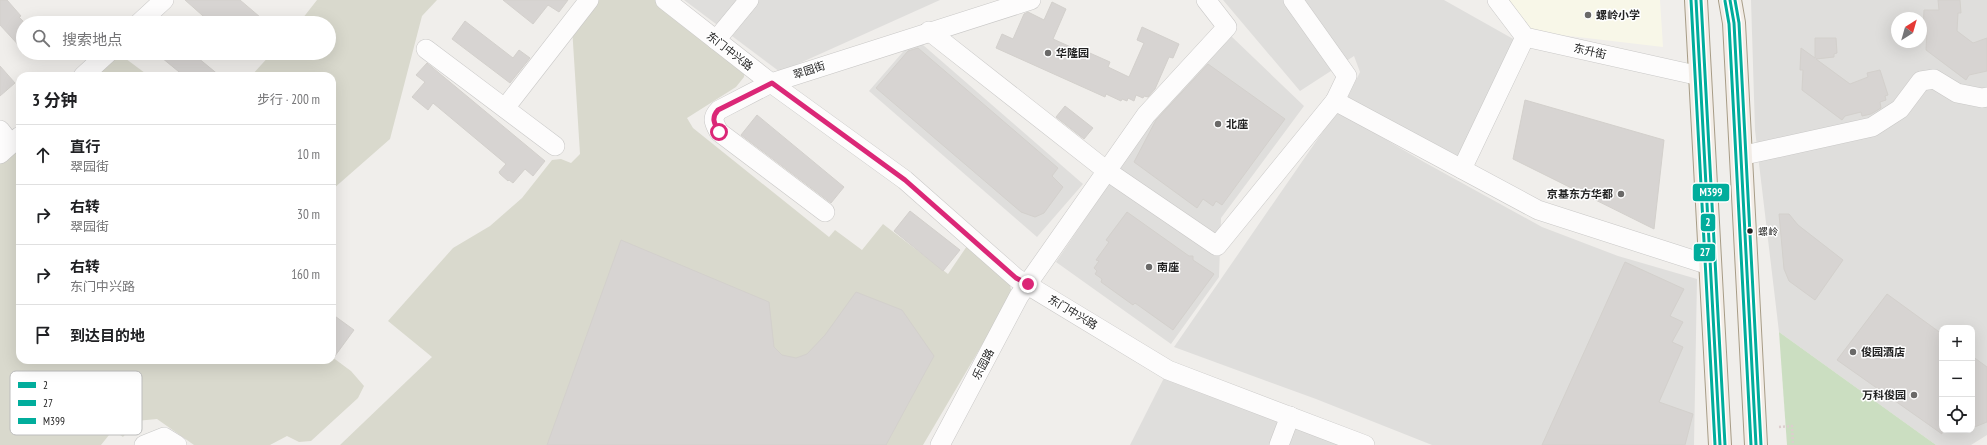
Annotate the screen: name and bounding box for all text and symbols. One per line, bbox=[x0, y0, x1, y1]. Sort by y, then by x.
place label: 螺岭小学 bbox=[1596, 8, 1640, 22]
marker: 螺岭小学 bbox=[1583, 10, 1593, 20]
north arrow bbox=[1891, 12, 1927, 48]
search box bbox=[16, 16, 336, 60]
icon: search bbox=[30, 27, 52, 49]
street label: 东门中兴路 bbox=[704, 29, 756, 73]
text: 搜索地点 bbox=[62, 30, 122, 49]
street label: 东升街 bbox=[1572, 40, 1608, 62]
place label: 华隆园 bbox=[1056, 46, 1089, 60]
marker: 华隆园 bbox=[1043, 48, 1053, 58]
street label: 翠园街 bbox=[791, 58, 827, 82]
text: 3 分钟 bbox=[32, 89, 78, 111]
text: 步行 · 200 m bbox=[257, 91, 320, 108]
place label: 北座 bbox=[1226, 117, 1248, 131]
marker: 北座 bbox=[1213, 119, 1223, 129]
route start bbox=[710, 123, 728, 141]
text: 直行 bbox=[70, 137, 100, 156]
icon: ahead bbox=[32, 144, 54, 166]
text: 10 m bbox=[297, 146, 320, 163]
text: 翠园街 bbox=[70, 158, 109, 175]
line badge: M399 bbox=[1692, 183, 1730, 202]
text: M399 bbox=[1699, 185, 1723, 199]
place label: 京基东方华都 bbox=[1547, 187, 1613, 201]
marker: 京基东方华都 bbox=[1616, 189, 1626, 199]
text: 右转 bbox=[70, 197, 100, 216]
icon: right bbox=[32, 204, 54, 226]
text: 30 m bbox=[297, 206, 320, 223]
line badge: 2 bbox=[1700, 213, 1716, 232]
text: 2 bbox=[1705, 215, 1711, 229]
text: 翠园街 bbox=[70, 218, 109, 235]
place label: 螺岭 bbox=[1758, 225, 1778, 238]
marker: 螺岭 bbox=[1745, 226, 1755, 236]
line badge: 27 bbox=[1693, 243, 1716, 262]
text: 27 bbox=[1700, 245, 1710, 259]
text: 右转 bbox=[70, 257, 100, 276]
place label: 南座 bbox=[1157, 260, 1179, 274]
marker: 南座 bbox=[1144, 262, 1154, 272]
icon: right bbox=[32, 264, 54, 286]
text: 160 m bbox=[291, 266, 320, 283]
route end bbox=[1019, 275, 1037, 293]
text: 东门中兴路 bbox=[70, 278, 135, 295]
street label: 东门中兴路 bbox=[1046, 292, 1100, 332]
icon: arrive bbox=[32, 324, 54, 346]
map controls bbox=[1939, 325, 1975, 433]
button: + bbox=[1939, 325, 1975, 361]
text: 到达目的地 bbox=[70, 326, 145, 345]
place label: 俊园酒店 bbox=[1861, 345, 1905, 359]
street label: 乐园路 bbox=[969, 346, 997, 382]
marker: 俊园酒店 bbox=[1848, 347, 1858, 357]
button: − bbox=[1939, 361, 1975, 397]
legend bbox=[10, 371, 142, 435]
text: 2 bbox=[43, 378, 48, 392]
place label: 万科俊园 bbox=[1862, 388, 1906, 402]
marker: 万科俊园 bbox=[1909, 390, 1919, 400]
text: 27 bbox=[43, 396, 53, 410]
button: locate bbox=[1939, 397, 1975, 433]
text: M399 bbox=[43, 414, 65, 428]

